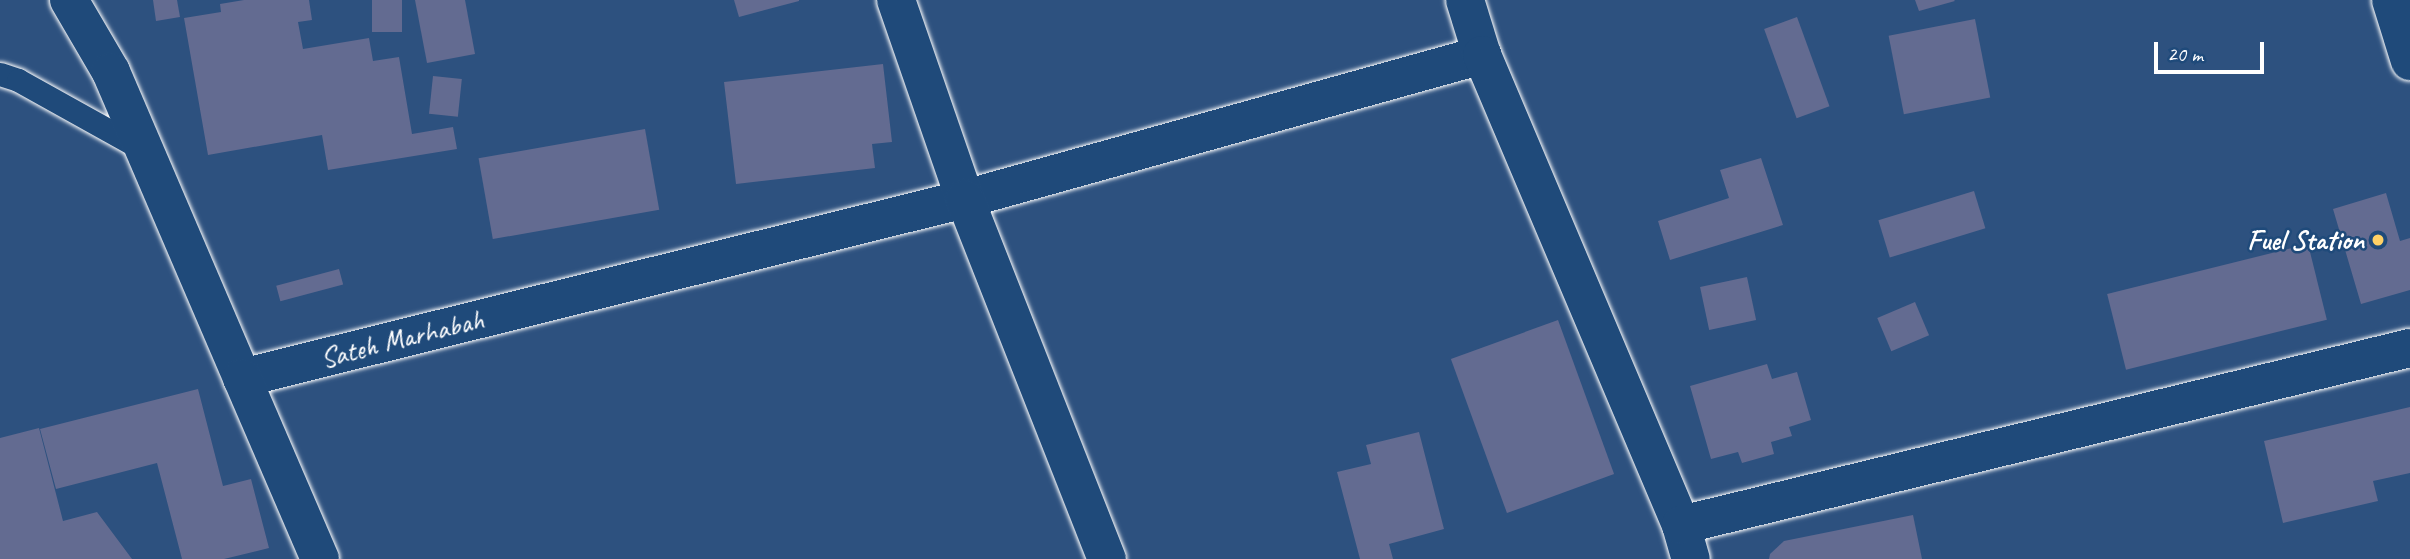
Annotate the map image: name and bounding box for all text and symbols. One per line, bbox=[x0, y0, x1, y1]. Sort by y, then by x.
scale bar bbox=[2158, 28, 2268, 72]
text: 20 m bbox=[2167, 41, 2203, 67]
place label: Fuel Station bbox=[2246, 223, 2364, 257]
marker: Fuel Station bbox=[2370, 232, 2386, 248]
street label: Sateh Marhabah bbox=[317, 303, 487, 375]

